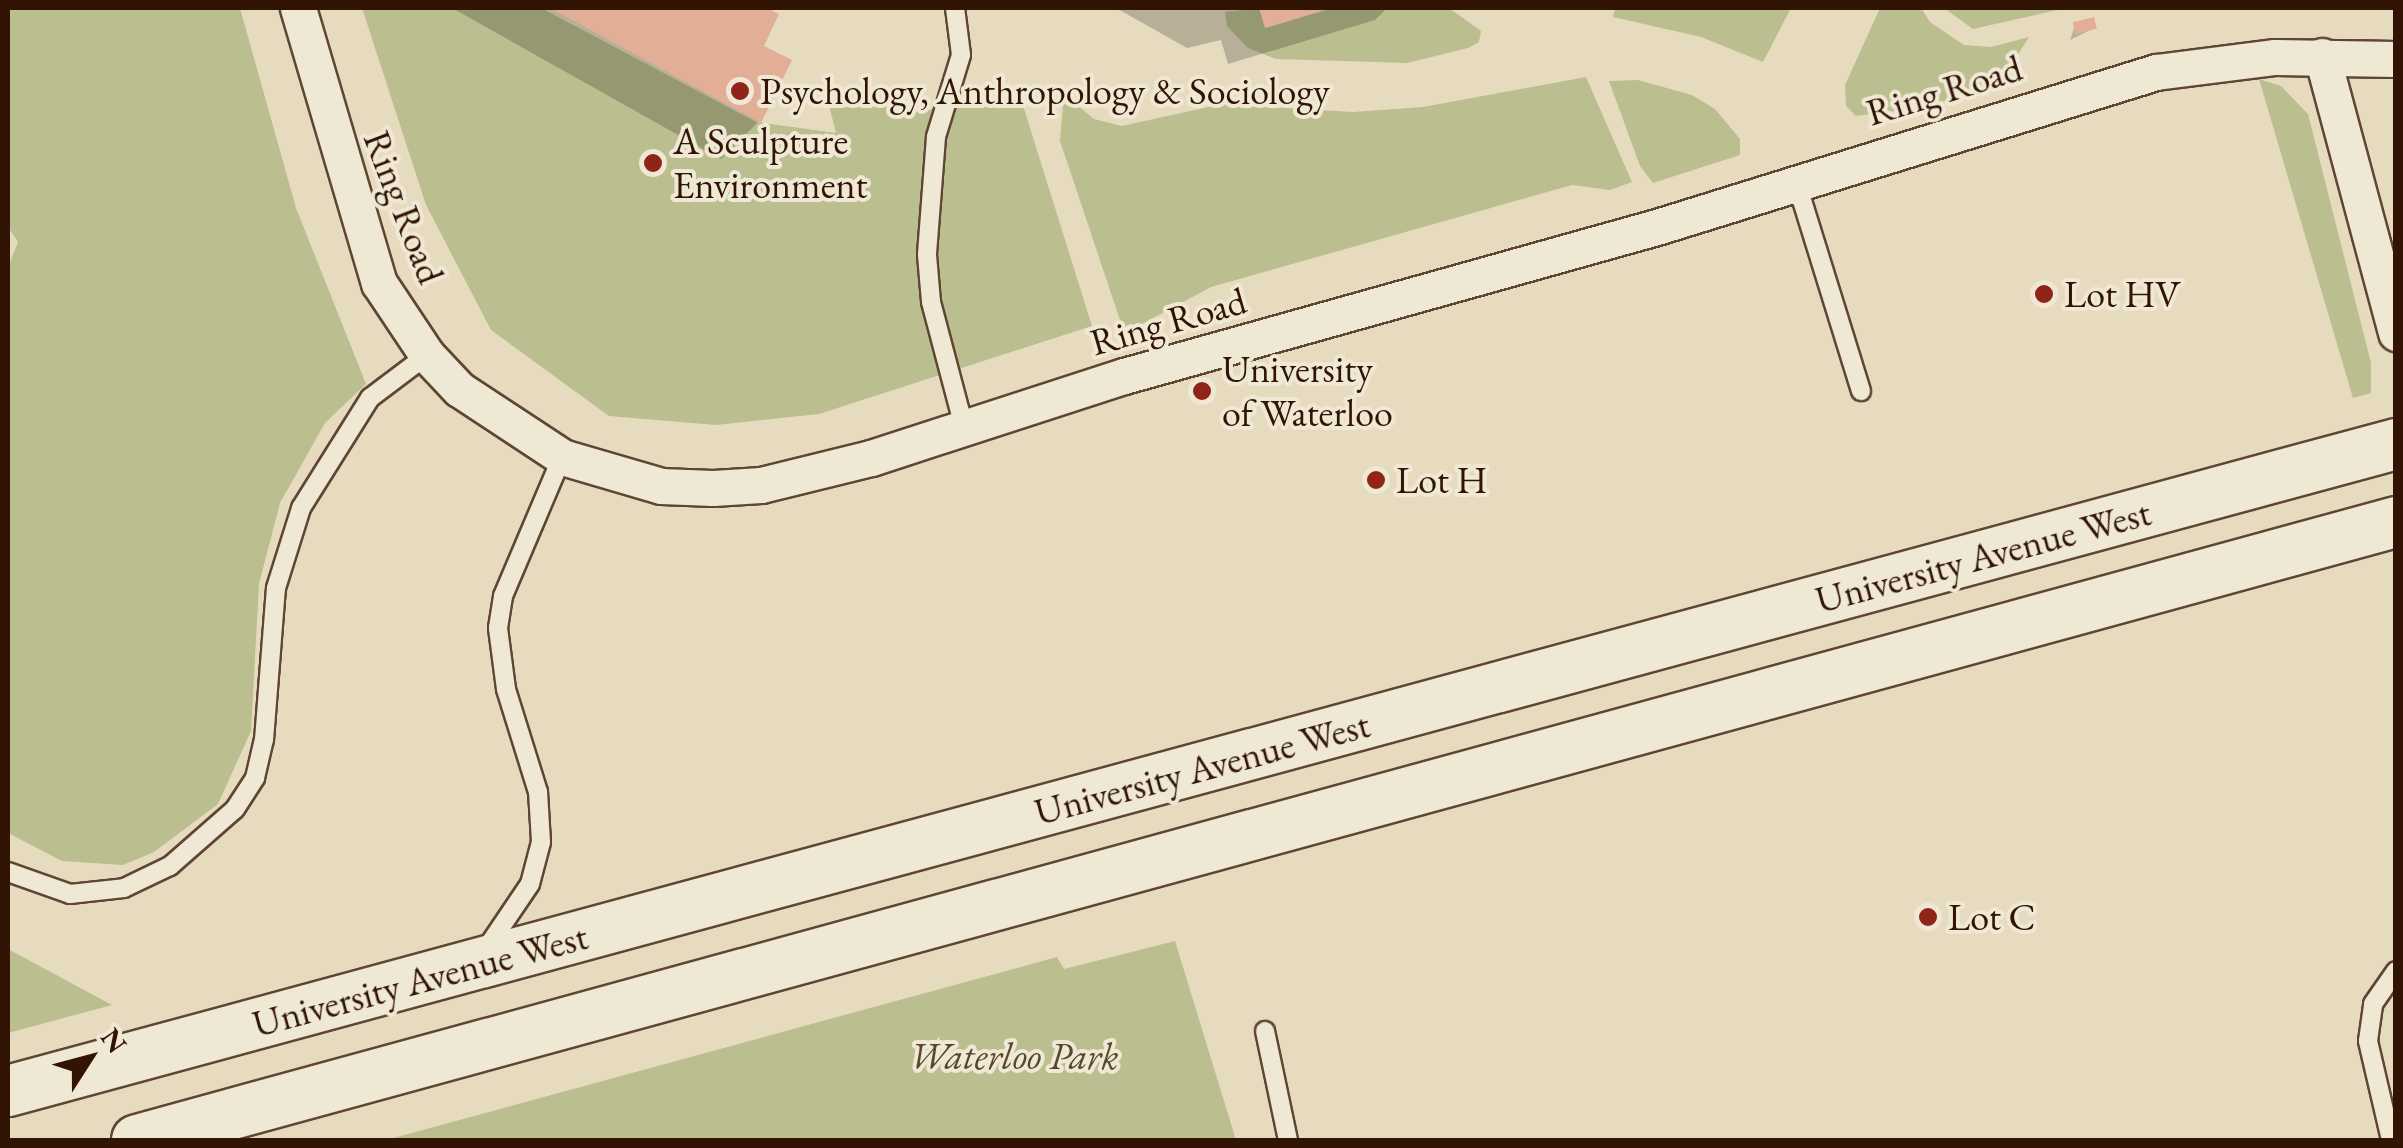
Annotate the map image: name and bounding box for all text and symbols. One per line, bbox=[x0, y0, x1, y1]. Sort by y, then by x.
street label: Ring Road bbox=[1861, 45, 2027, 135]
place label: Psychology, Anthropology & Sociology bbox=[760, 68, 1330, 114]
marker: Psychology, Anthropology & Sociology bbox=[729, 80, 751, 102]
place label: A Sculpture Environment bbox=[673, 118, 867, 208]
street label: Ring Road bbox=[354, 124, 454, 290]
marker: A Sculpture Environment bbox=[642, 152, 664, 174]
place label: Lot HV bbox=[2064, 271, 2181, 317]
street label: Ring Road bbox=[1085, 277, 1251, 365]
marker: Lot HV bbox=[2033, 283, 2055, 305]
place label: University of Waterloo bbox=[1222, 346, 1393, 436]
marker: University of Waterloo bbox=[1191, 380, 1213, 402]
place label: Lot H bbox=[1396, 457, 1487, 503]
marker: Lot H bbox=[1365, 469, 1387, 491]
street label: University Avenue West bbox=[1810, 489, 2156, 623]
street label: University Avenue West bbox=[1029, 701, 1375, 835]
place label: Lot C bbox=[1948, 894, 2036, 940]
marker: Lot C bbox=[1917, 906, 1939, 928]
street label: University Avenue West bbox=[247, 913, 593, 1047]
north arrow bbox=[40, 1008, 140, 1108]
text: N bbox=[93, 1021, 135, 1060]
park label: Waterloo Park bbox=[909, 1033, 1119, 1079]

